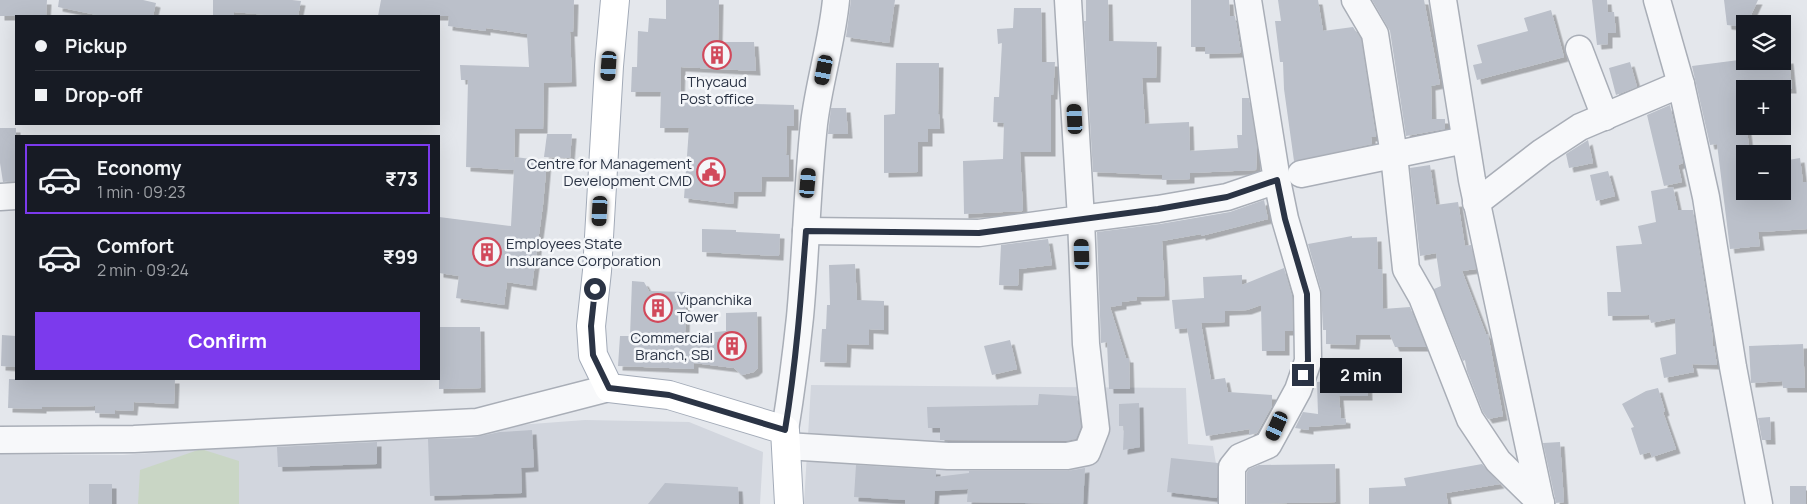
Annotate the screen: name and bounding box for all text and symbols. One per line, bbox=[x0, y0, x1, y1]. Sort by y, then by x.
map controls bbox=[1736, 15, 1791, 200]
button: layers bbox=[1736, 15, 1791, 70]
text: Pickup bbox=[65, 33, 127, 59]
building icon: Thycaud Post office bbox=[702, 40, 732, 70]
car bbox=[600, 51, 617, 81]
car bbox=[813, 54, 834, 86]
place label: Thycaud Post office bbox=[680, 71, 754, 109]
button: + bbox=[1736, 80, 1791, 135]
text: Drop-off bbox=[65, 82, 142, 108]
car bbox=[1066, 104, 1083, 134]
button: − bbox=[1736, 145, 1791, 200]
place label: Centre for Management Development CMD bbox=[527, 153, 692, 191]
text: Economy bbox=[97, 155, 181, 181]
icon: car bbox=[37, 157, 82, 202]
public building icon: Centre for Management Development CMD bbox=[696, 157, 726, 187]
text: ₹73 bbox=[385, 166, 418, 192]
car bbox=[799, 167, 816, 199]
text: 1 min · 09:23 bbox=[97, 181, 186, 203]
car bbox=[591, 196, 608, 226]
text: Comfort bbox=[97, 233, 174, 259]
place label: Employees State Insurance Corporation bbox=[506, 233, 661, 271]
icon: car bbox=[37, 235, 82, 280]
building icon: Employees State Insurance Corporation bbox=[472, 237, 502, 267]
car bbox=[1073, 239, 1090, 269]
text: ₹99 bbox=[383, 244, 418, 270]
text: 2 min · 09:24 bbox=[97, 259, 189, 281]
route start bbox=[584, 278, 606, 300]
place label: Vipanchika Tower bbox=[677, 289, 752, 327]
building icon: Vipanchika Tower bbox=[643, 293, 673, 323]
button: Confirm bbox=[35, 312, 420, 370]
place label: Commercial Branch, SBI bbox=[631, 327, 713, 365]
building icon: Commercial Branch, SBI bbox=[717, 331, 747, 361]
callout: 2 min bbox=[1320, 358, 1403, 392]
route end bbox=[1292, 364, 1314, 386]
text: 2 min bbox=[1340, 364, 1382, 386]
car bbox=[1264, 409, 1289, 443]

